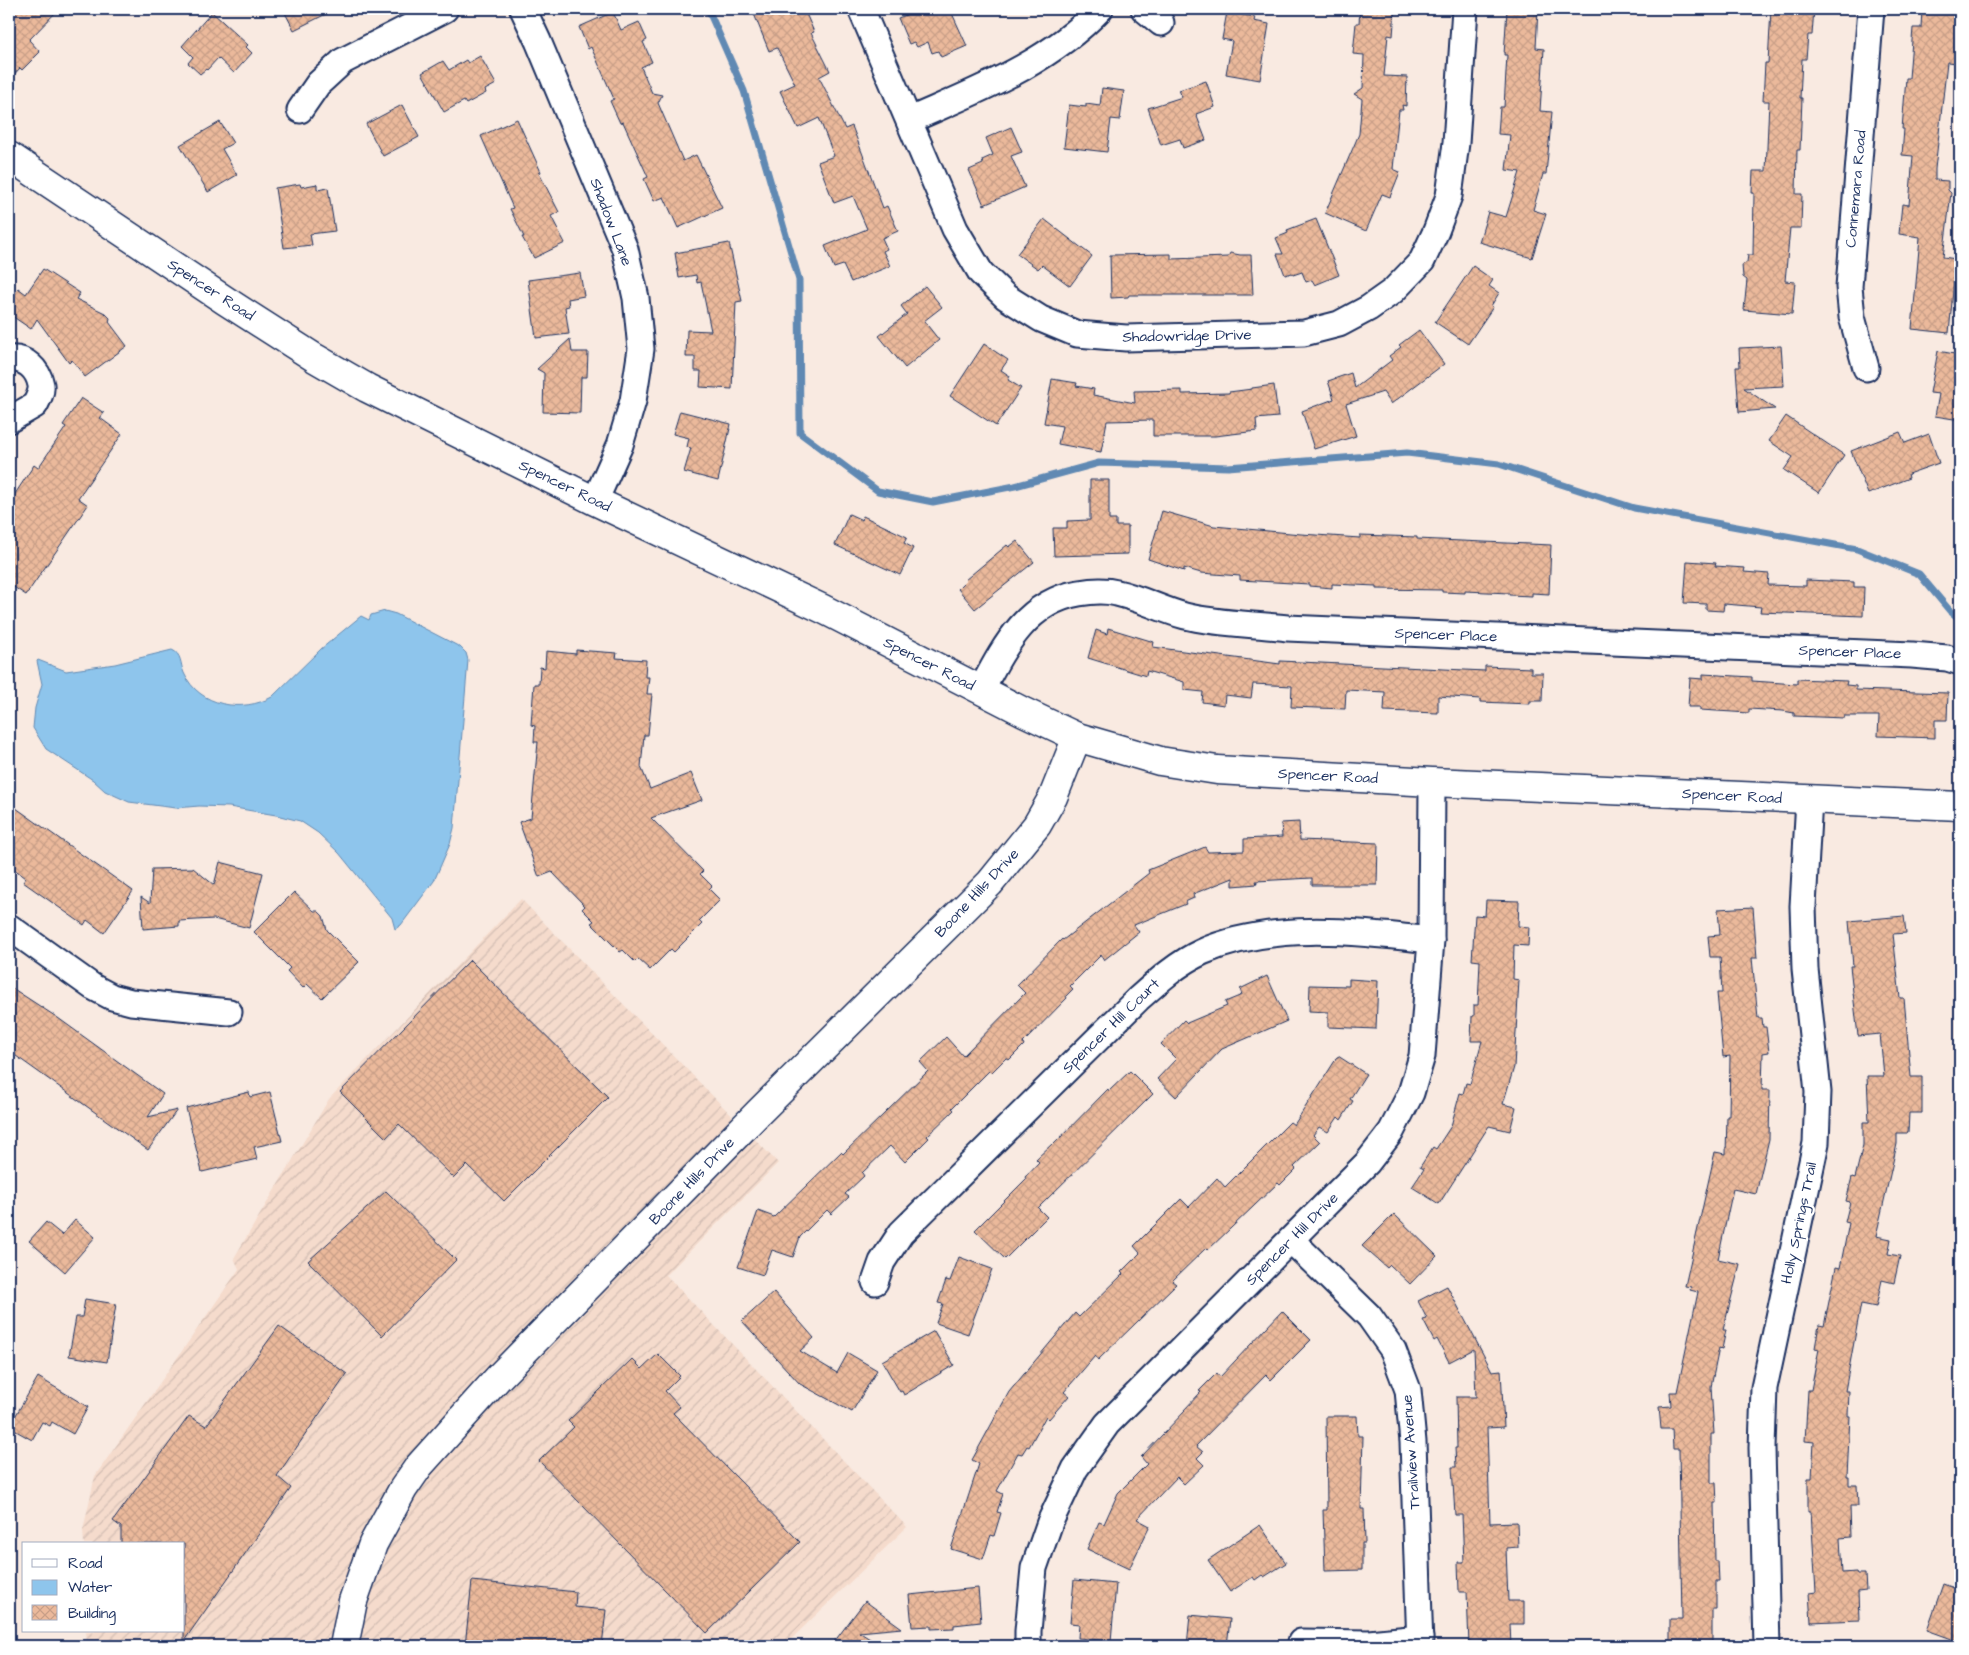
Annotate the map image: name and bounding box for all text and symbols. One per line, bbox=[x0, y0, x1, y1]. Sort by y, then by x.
street label: Connemara Road bbox=[1840, 129, 1872, 249]
street label: Shadow Lane bbox=[585, 175, 637, 269]
street label: Spencer Road bbox=[163, 254, 259, 326]
street label: Shadowridge Drive bbox=[1122, 324, 1252, 349]
street label: Spencer Road bbox=[515, 455, 615, 517]
street label: Spencer Place bbox=[1394, 623, 1498, 647]
street label: Spencer Road bbox=[880, 632, 979, 696]
street label: Spencer Place bbox=[1798, 640, 1902, 664]
street label: Spencer Road bbox=[1278, 763, 1379, 789]
street label: Spencer Road bbox=[1682, 783, 1783, 809]
street label: Boone Hills Drive bbox=[930, 844, 1024, 942]
street label: Spencer Hill Court bbox=[1057, 974, 1165, 1078]
street label: Boone Hills Drive bbox=[645, 1132, 739, 1230]
street label: Holly Springs Trail bbox=[1776, 1160, 1823, 1286]
street label: Spencer Hill Drive bbox=[1241, 1188, 1343, 1290]
street label: Trailview Avenue bbox=[1397, 1394, 1425, 1510]
legend bbox=[22, 1542, 185, 1632]
text: Road bbox=[68, 1553, 103, 1574]
text: Water bbox=[68, 1577, 112, 1598]
text: Building bbox=[68, 1603, 116, 1625]

